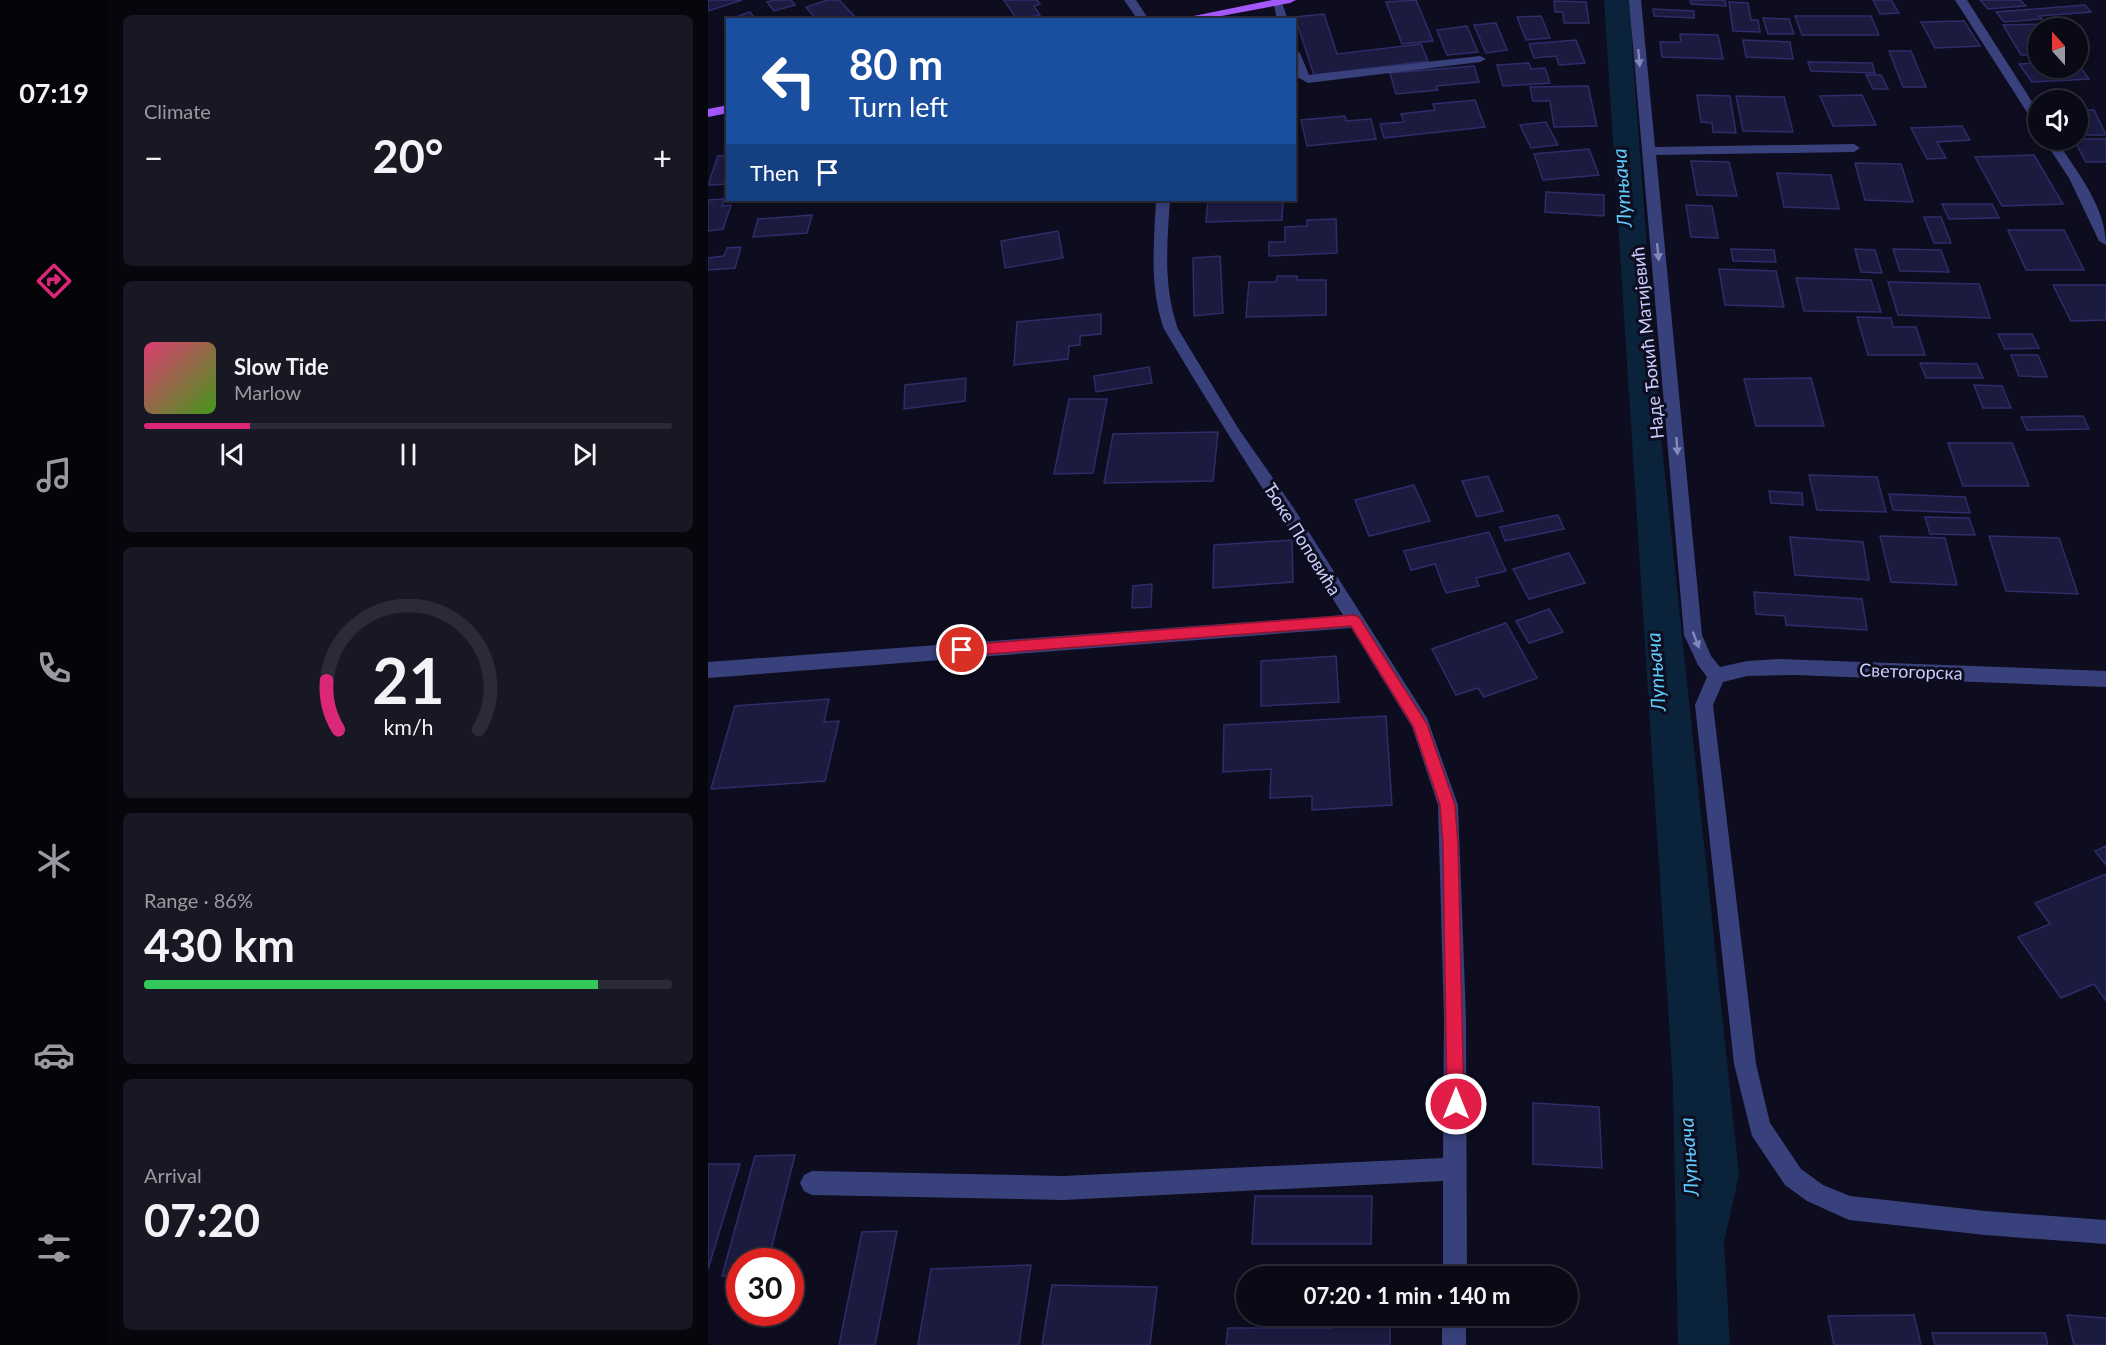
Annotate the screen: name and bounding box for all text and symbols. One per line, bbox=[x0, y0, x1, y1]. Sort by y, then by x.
north arrow bbox=[2028, 18, 2088, 78]
map controls bbox=[2028, 18, 2088, 150]
text: 80 m bbox=[849, 39, 943, 89]
icon: left bbox=[750, 42, 828, 120]
one-way arrow bbox=[1634, 49, 1644, 68]
text: 07:19 bbox=[19, 76, 89, 109]
text: Turn left bbox=[849, 90, 948, 123]
button: sound bbox=[2028, 90, 2088, 150]
text: Climate bbox=[144, 99, 211, 123]
text: 20° bbox=[373, 129, 443, 183]
text: − bbox=[144, 137, 163, 177]
text: + bbox=[653, 137, 672, 177]
water label: Лупњача bbox=[1606, 148, 1636, 229]
icon: arrive bbox=[811, 156, 844, 189]
text: Then bbox=[750, 159, 799, 186]
one-way arrow bbox=[1653, 243, 1663, 262]
street label: Наде Ђокић Матијевић bbox=[1626, 246, 1668, 440]
icon: directions bbox=[33, 260, 75, 302]
text: Slow Tide bbox=[234, 353, 329, 380]
text: Marlow bbox=[234, 380, 301, 404]
one-way arrow bbox=[1672, 437, 1681, 456]
icon: previous bbox=[216, 438, 249, 471]
icon: pause bbox=[392, 438, 425, 471]
icon: next bbox=[568, 438, 601, 471]
icon: music bbox=[33, 454, 75, 496]
street label: Ђоке Поповића bbox=[1260, 479, 1346, 599]
pin bbox=[936, 624, 987, 675]
one-way arrow bbox=[1692, 631, 1701, 649]
water label: Лупњача bbox=[1640, 632, 1670, 713]
icon: arrive bbox=[945, 633, 978, 666]
text: 21 bbox=[372, 642, 444, 717]
icon: phone bbox=[33, 647, 75, 689]
street label: Светогорска bbox=[1859, 658, 1963, 684]
text: km/h bbox=[383, 714, 433, 740]
icon: climate bbox=[33, 840, 75, 882]
text: Range · 86% bbox=[144, 888, 253, 912]
text: 430 km bbox=[144, 918, 295, 972]
icon: car bbox=[33, 1034, 75, 1076]
position arrow bbox=[1424, 1072, 1488, 1136]
water label: Лупњача bbox=[1673, 1117, 1703, 1198]
text: Arrival bbox=[144, 1163, 202, 1187]
text: 07:20 bbox=[144, 1193, 260, 1247]
icon: filters bbox=[33, 1227, 75, 1269]
speed limit sign: 30 bbox=[726, 1248, 804, 1326]
text: 07:20 · 1 min · 140 m bbox=[1304, 1282, 1510, 1309]

